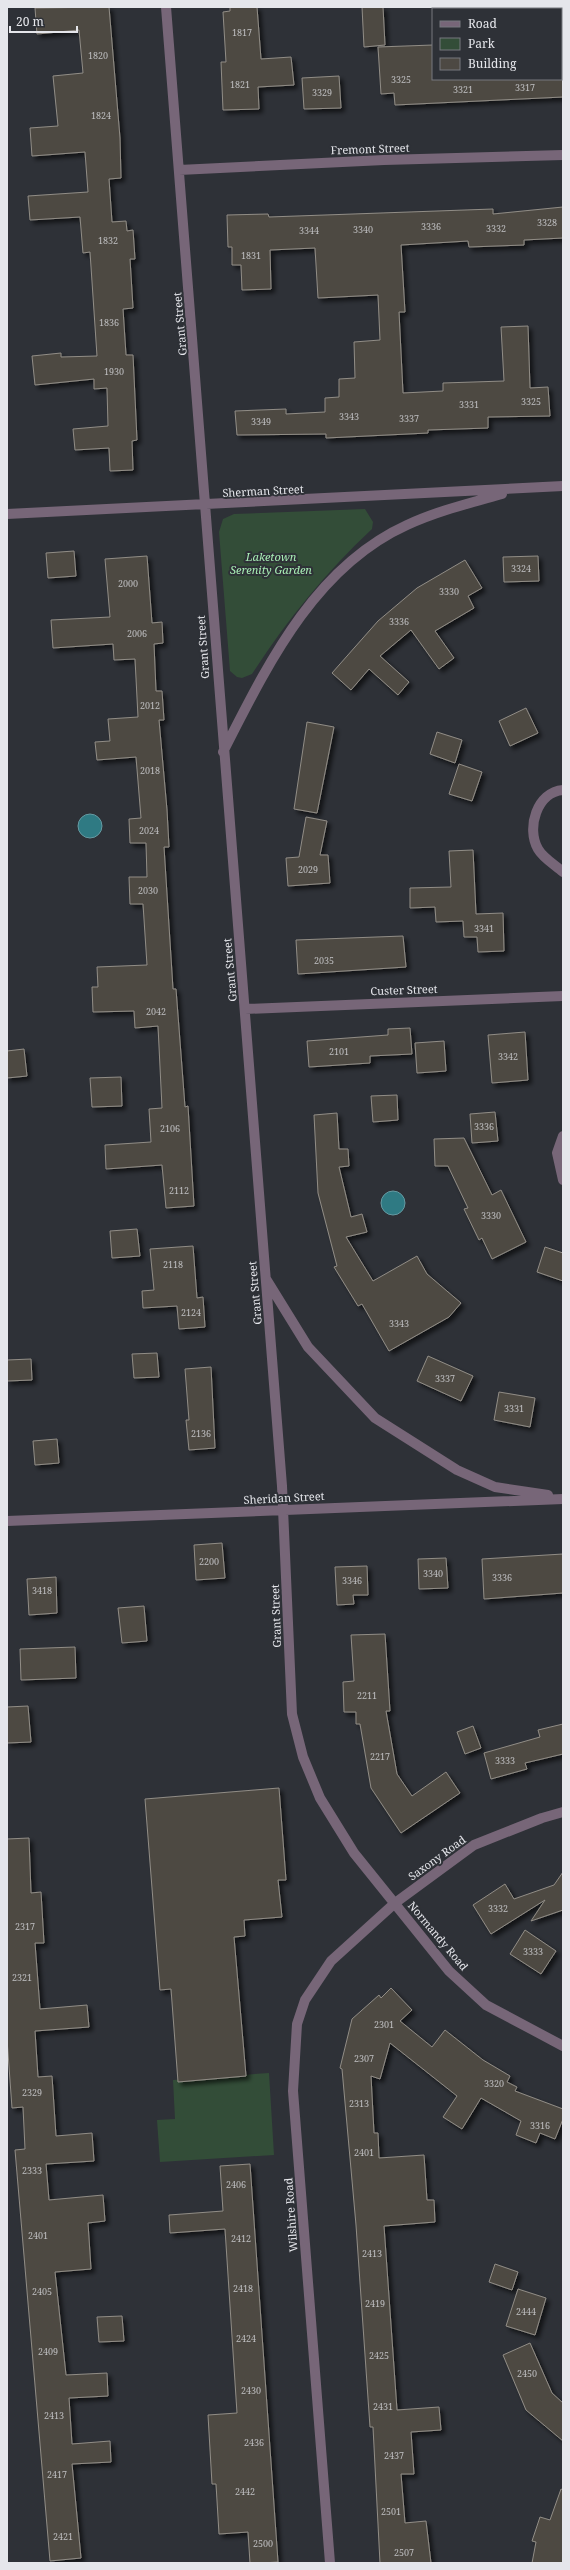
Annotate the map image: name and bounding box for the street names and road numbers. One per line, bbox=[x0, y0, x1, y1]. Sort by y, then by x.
street label: Fremont Street bbox=[330, 140, 410, 157]
street label: Grant Street bbox=[169, 292, 190, 356]
street label: Sherman Street bbox=[222, 481, 304, 500]
street label: Grant Street bbox=[193, 615, 212, 679]
street label: Grant Street bbox=[219, 938, 240, 1002]
street label: Custer Street bbox=[370, 981, 438, 998]
street label: Grant Street bbox=[244, 1261, 265, 1325]
street label: Sheridan Street bbox=[243, 1488, 325, 1507]
street label: Grant Street bbox=[267, 1584, 284, 1648]
street label: Saxony Road bbox=[405, 1832, 469, 1883]
street label: Normandy Road bbox=[405, 1898, 472, 1974]
street label: Wilshire Road bbox=[280, 2177, 301, 2253]

